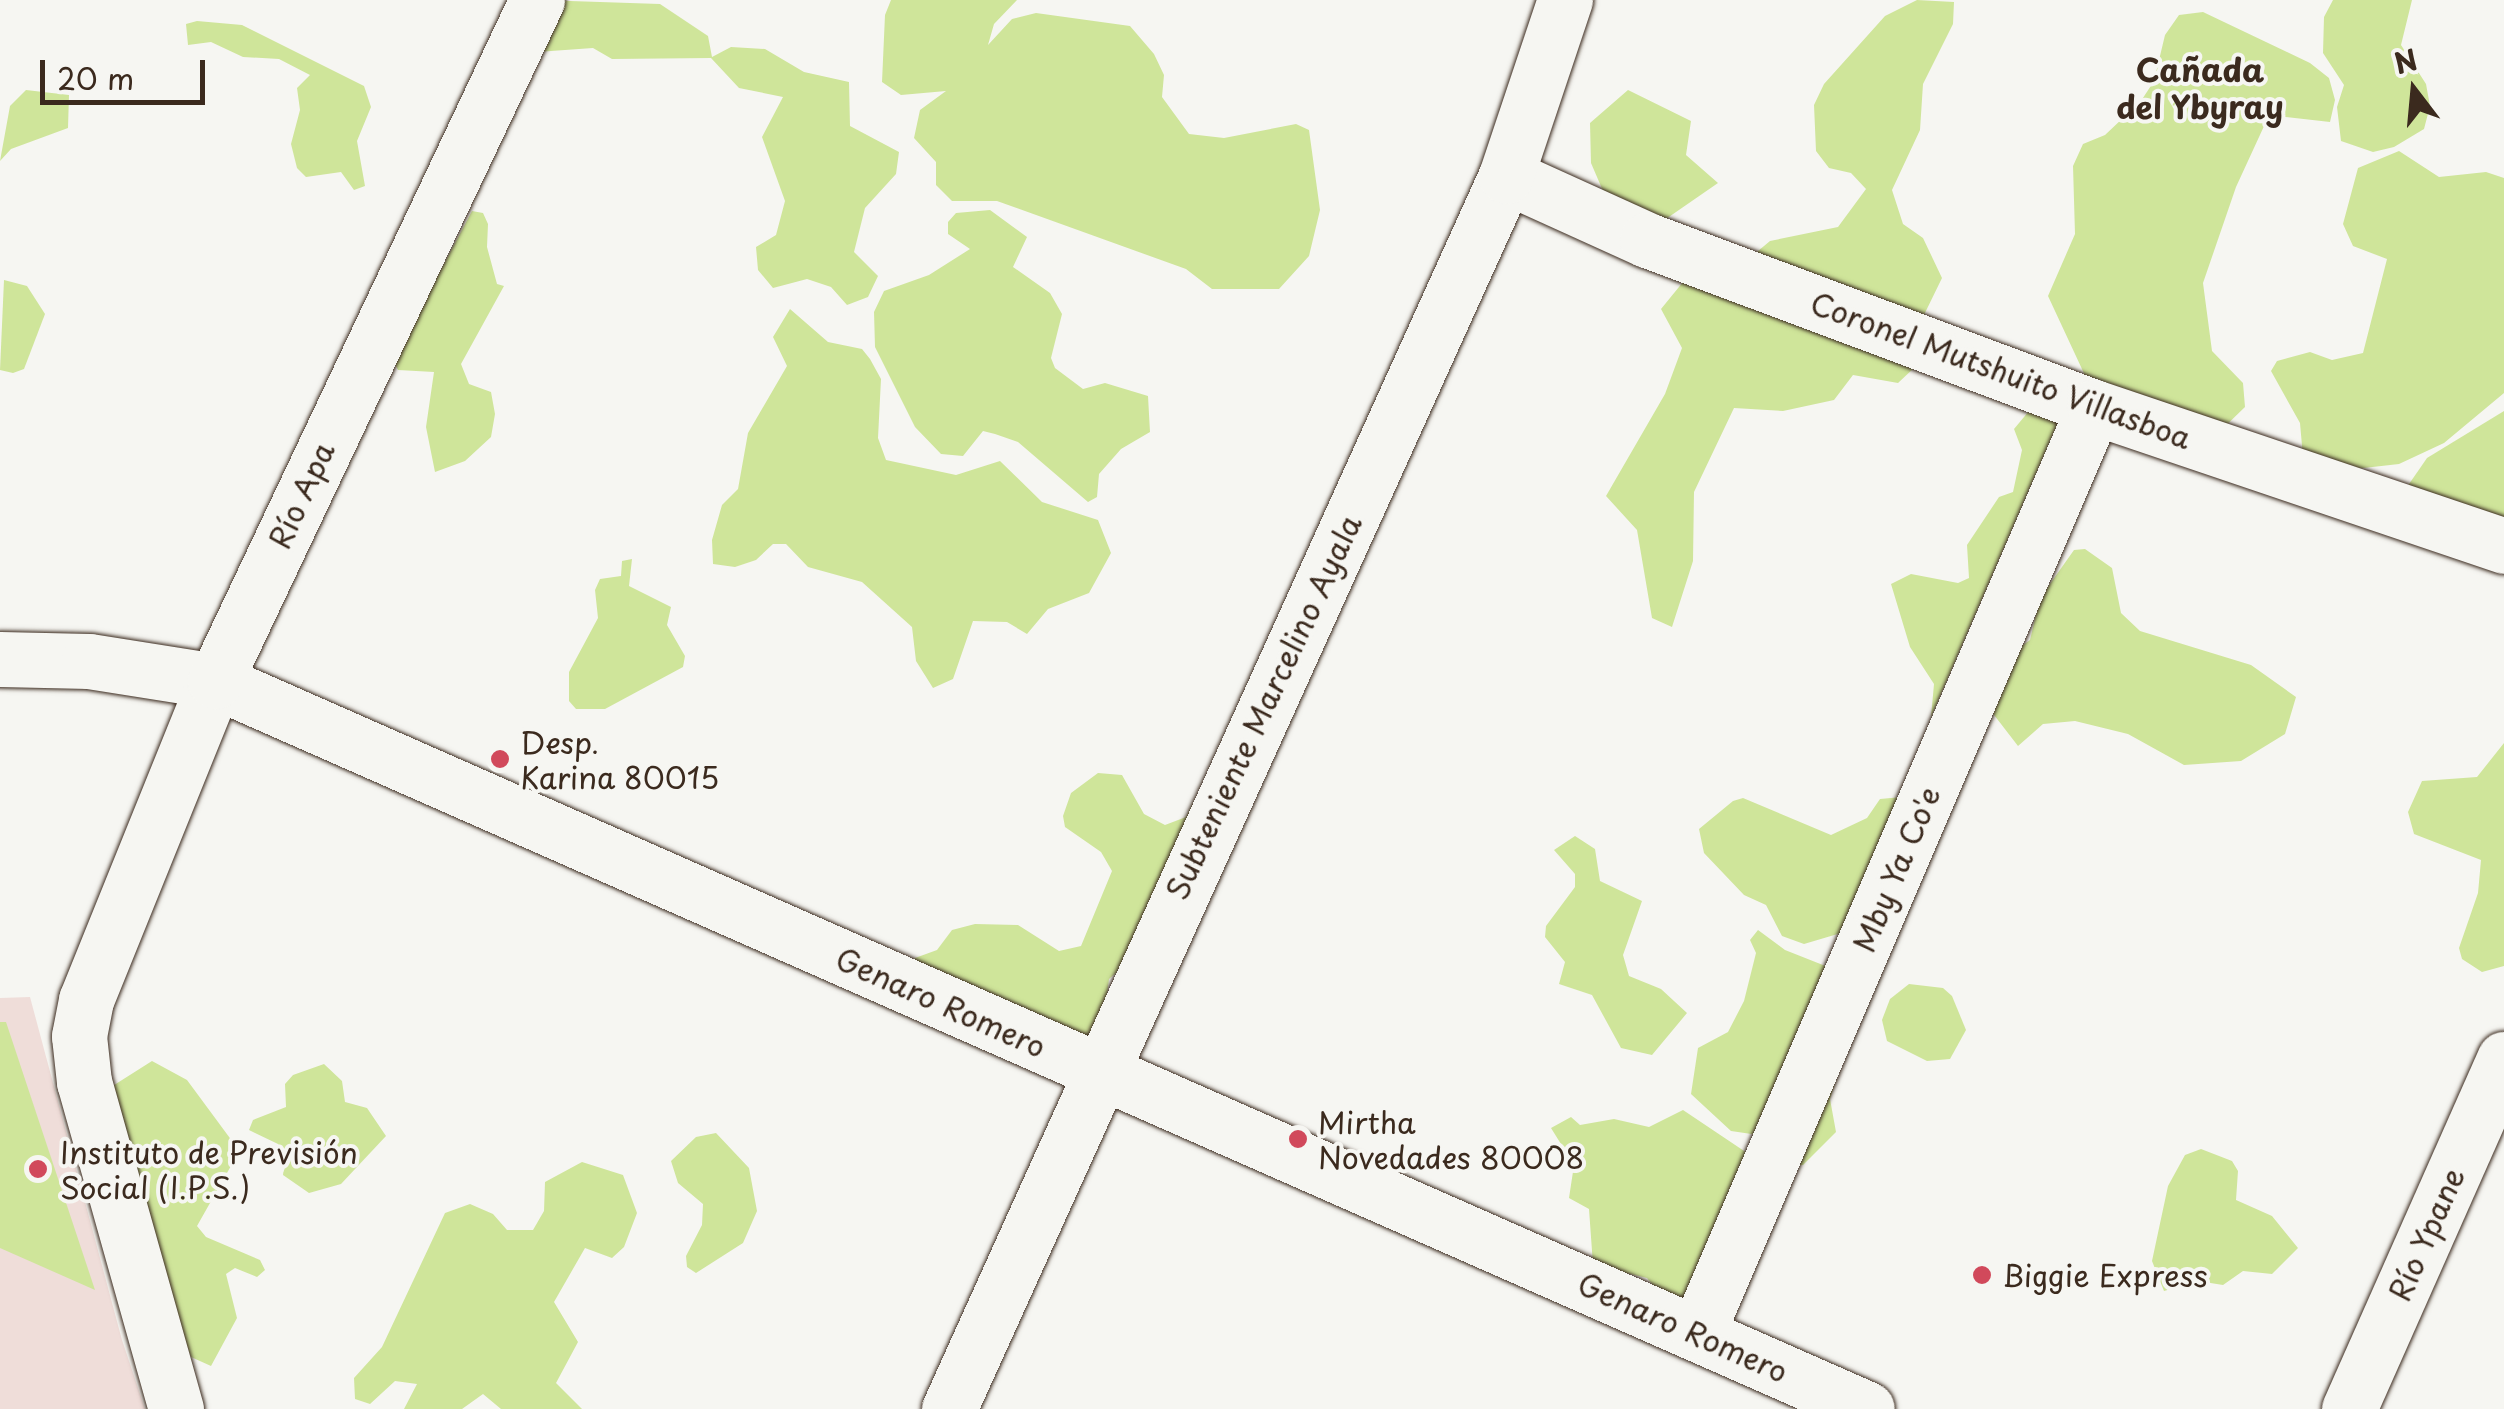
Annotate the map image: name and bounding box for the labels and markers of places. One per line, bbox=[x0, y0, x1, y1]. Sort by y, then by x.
place label: Desp. Karina 80015 bbox=[520, 724, 720, 794]
marker: Desp. Karina 80015 bbox=[489, 748, 511, 770]
place label: Mirtha Novedades 80008 bbox=[1318, 1104, 1586, 1174]
marker: Mirtha Novedades 80008 bbox=[1287, 1128, 1309, 1150]
place label: Instituto de Previsión Social (I.P.S.) bbox=[60, 1134, 362, 1204]
marker: Instituto de Previsión Social (I.P.S.) bbox=[25, 1156, 51, 1182]
place label: Biggie Express bbox=[2002, 1257, 2209, 1293]
marker: Biggie Express bbox=[1971, 1264, 1993, 1286]

